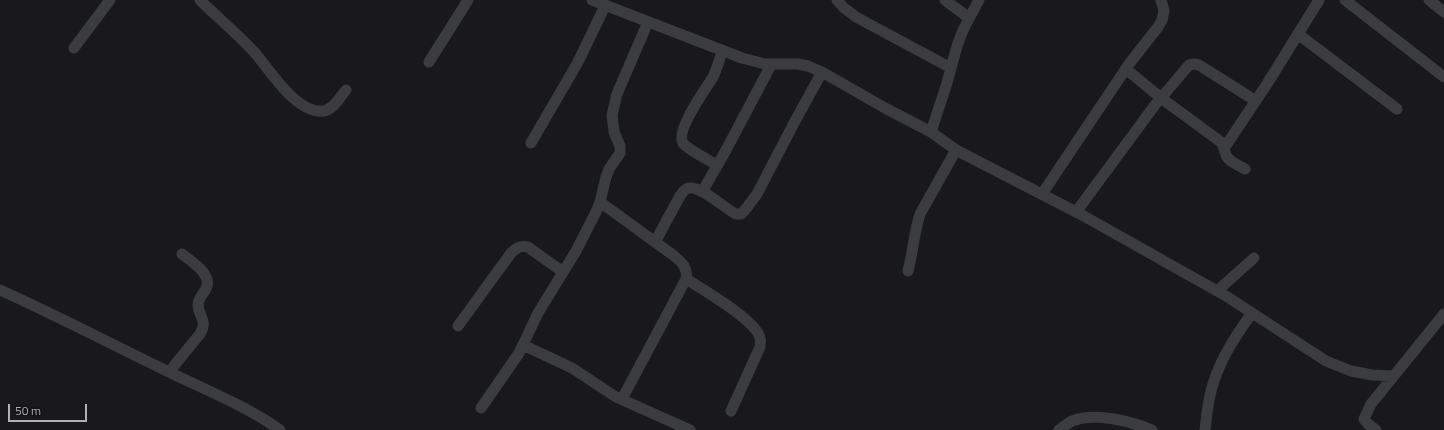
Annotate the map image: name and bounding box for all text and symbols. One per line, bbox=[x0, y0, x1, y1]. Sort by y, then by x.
scale bar bbox=[10, 396, 89, 422]
text: 50 m bbox=[15, 401, 41, 420]

